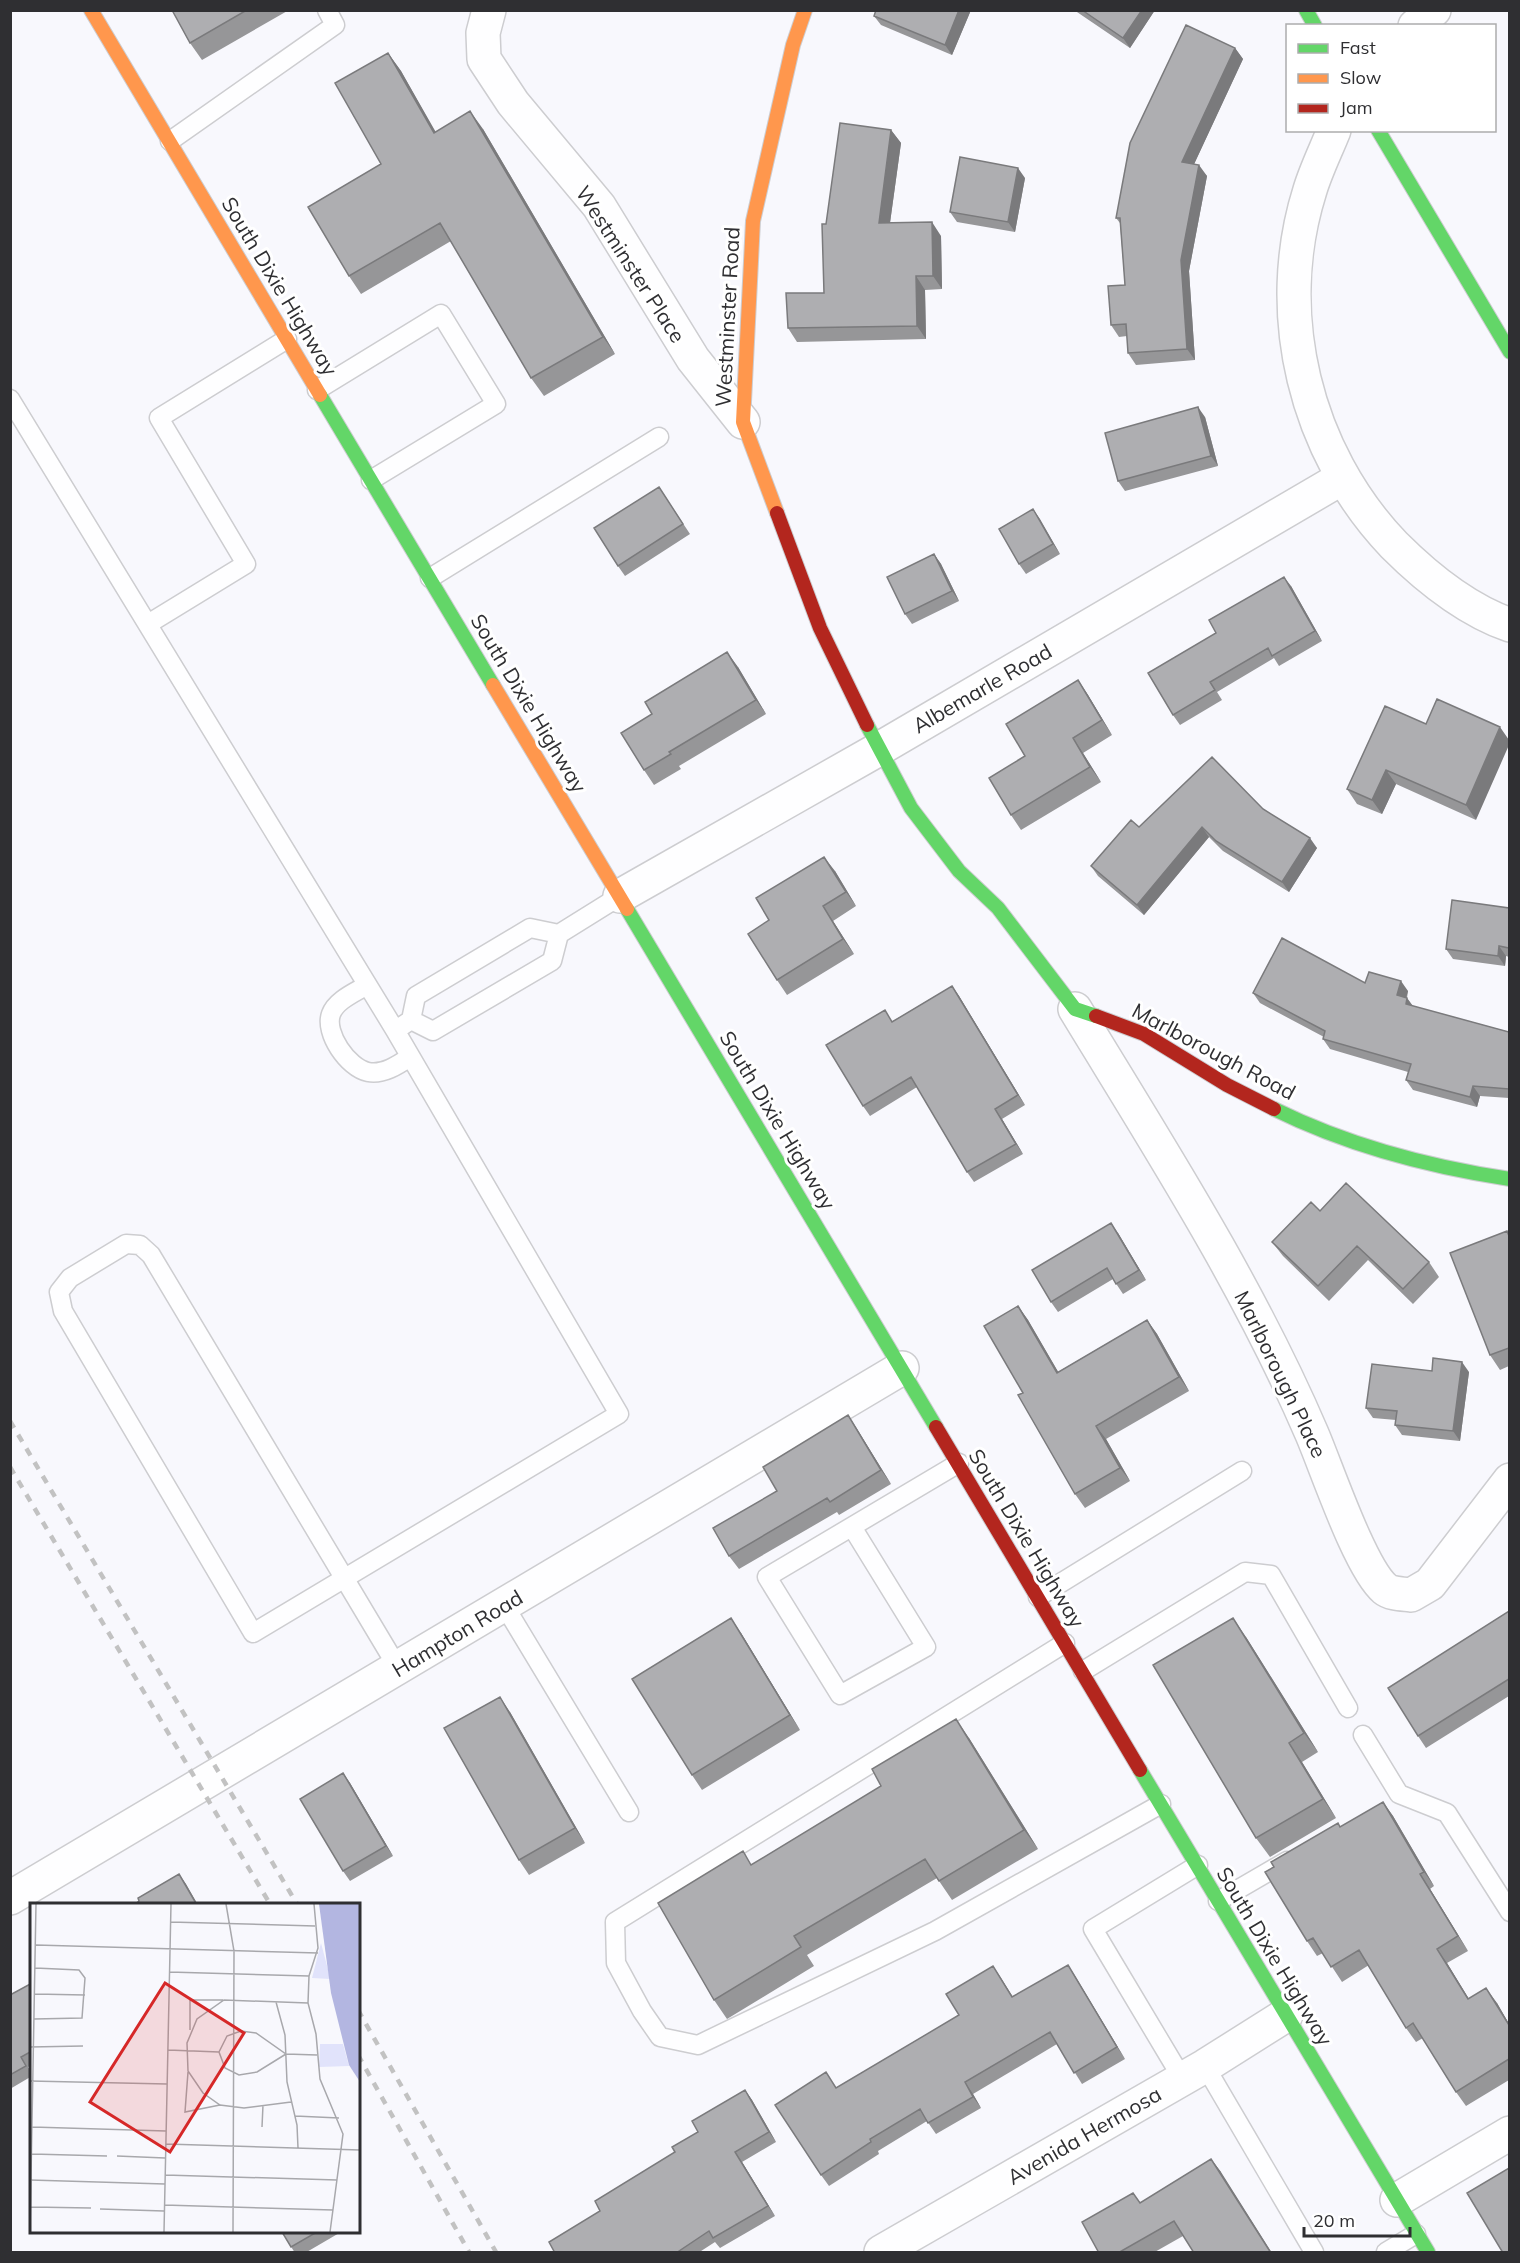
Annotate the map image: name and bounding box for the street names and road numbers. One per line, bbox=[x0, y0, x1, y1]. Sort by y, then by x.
street label: Westminster Place bbox=[571, 181, 691, 347]
street label: South Dixie Highway bbox=[216, 192, 344, 380]
street label: Westminster Road bbox=[709, 226, 745, 408]
street label: South Dixie Highway bbox=[465, 609, 593, 797]
street label: Albemarle Road bbox=[908, 638, 1056, 738]
street label: Marlborough Road bbox=[1128, 997, 1300, 1105]
street label: South Dixie Highway bbox=[714, 1026, 842, 1214]
street label: Marlborough Place bbox=[1229, 1286, 1333, 1462]
street label: South Dixie Highway bbox=[963, 1444, 1091, 1632]
street label: Hampton Road bbox=[387, 1584, 527, 1682]
street label: South Dixie Highway bbox=[1211, 1862, 1339, 2050]
street label: Avenida Hermosa bbox=[1002, 2080, 1166, 2190]

